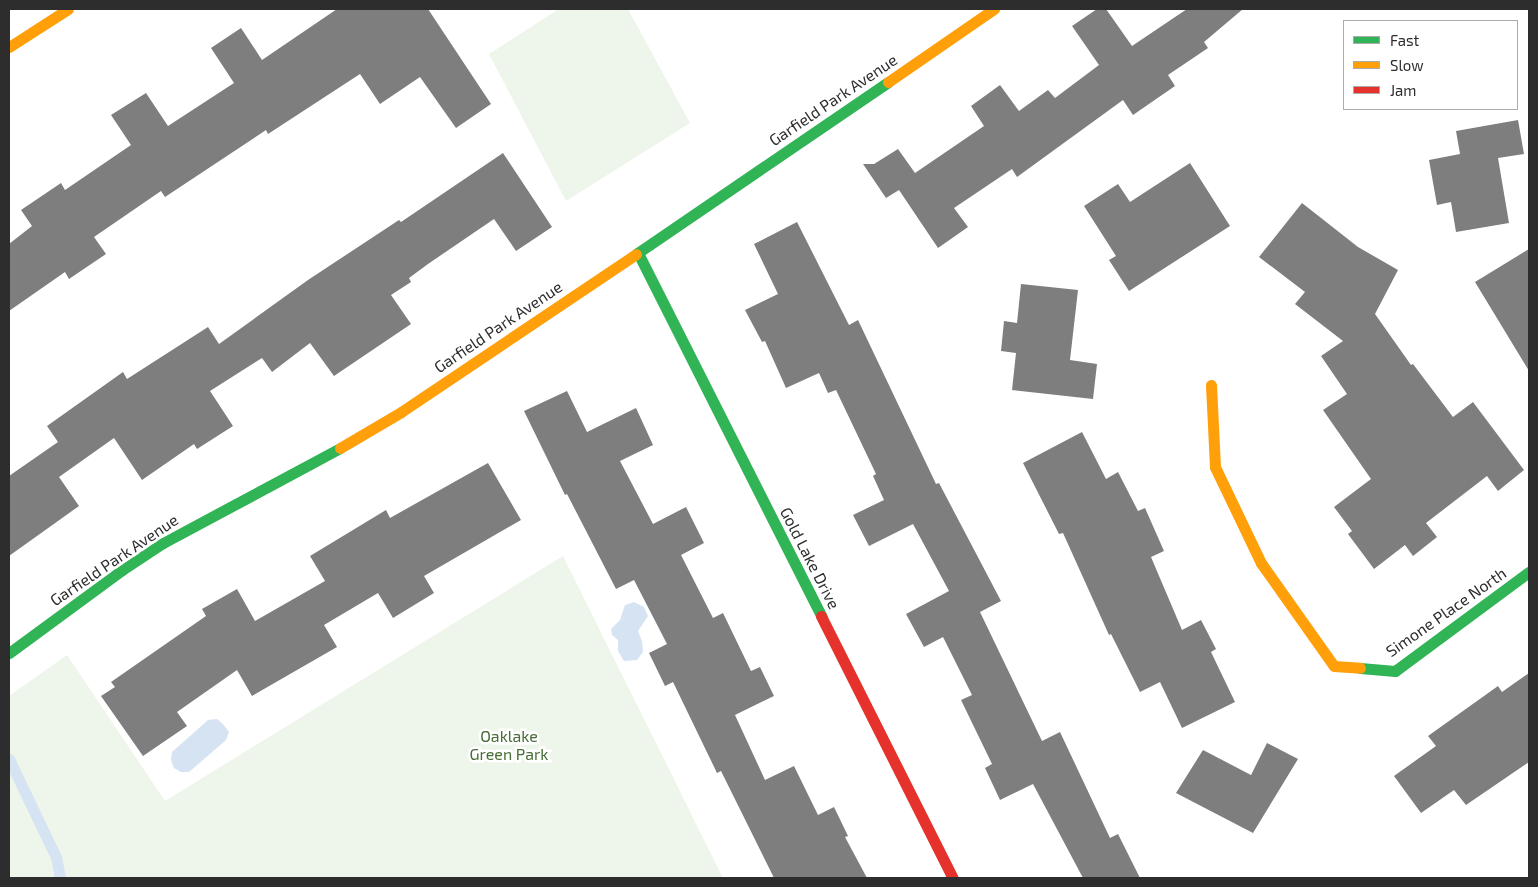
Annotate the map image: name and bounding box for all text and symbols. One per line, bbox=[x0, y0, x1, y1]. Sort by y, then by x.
legend bbox=[1343, 20, 1518, 110]
text: Fast bbox=[1390, 31, 1419, 49]
street label: Garfield Park Avenue bbox=[765, 50, 901, 150]
text: Slow bbox=[1390, 56, 1424, 74]
text: Jam bbox=[1390, 81, 1416, 99]
street label: Garfield Park Avenue bbox=[430, 277, 566, 377]
street label: Gold Lake Drive bbox=[776, 504, 844, 612]
street label: Garfield Park Avenue bbox=[46, 510, 182, 610]
street label: Simone Place North bbox=[1382, 563, 1510, 661]
park label: Oaklake Green Park bbox=[469, 726, 549, 764]

